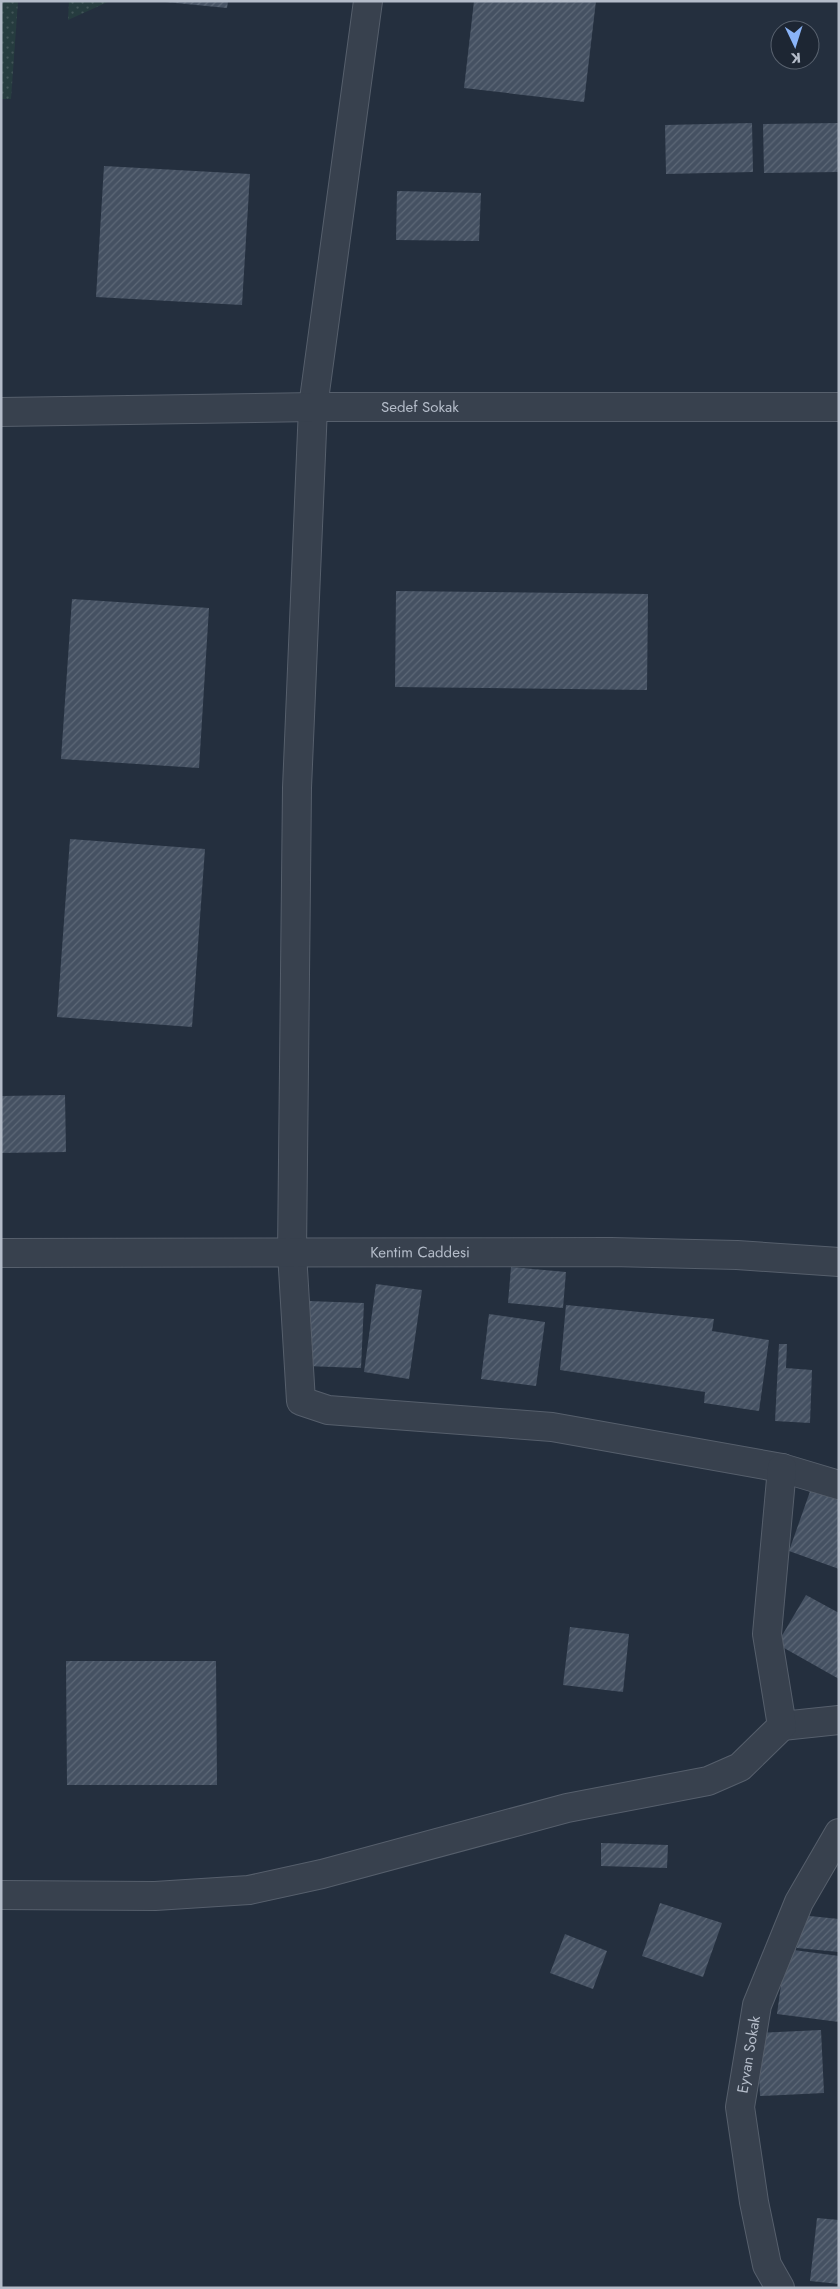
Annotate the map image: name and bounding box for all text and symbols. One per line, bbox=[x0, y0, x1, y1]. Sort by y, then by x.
north arrow bbox=[770, 20, 820, 70]
text: K bbox=[790, 48, 801, 68]
street label: Sedef Sokak bbox=[381, 396, 459, 418]
street label: Kentim Caddesi bbox=[370, 1241, 470, 1263]
street label: Eyvan Sokak bbox=[731, 2014, 766, 2095]

